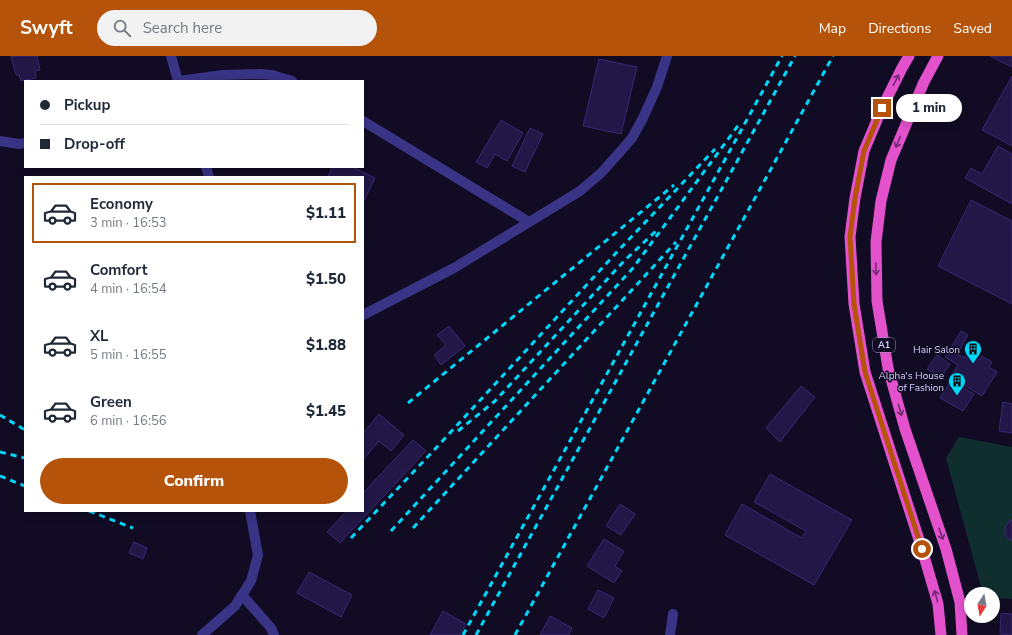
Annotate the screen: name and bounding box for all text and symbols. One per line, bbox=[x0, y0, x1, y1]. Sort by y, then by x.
search box bbox=[97, 10, 377, 46]
text: Swyft bbox=[20, 15, 73, 41]
icon: search bbox=[111, 17, 133, 39]
text: Search here bbox=[143, 18, 222, 38]
text: Map bbox=[819, 19, 846, 38]
text: Directions bbox=[868, 19, 931, 38]
text: Saved bbox=[953, 19, 992, 38]
one-way arrow bbox=[892, 75, 900, 87]
callout: 1 min bbox=[896, 94, 962, 122]
text: Pickup bbox=[64, 95, 110, 115]
route end bbox=[873, 99, 891, 117]
text: 1 min bbox=[912, 99, 946, 117]
text: Drop-off bbox=[64, 134, 125, 154]
one-way arrow bbox=[894, 136, 902, 148]
text: Economy bbox=[90, 194, 153, 214]
icon: car bbox=[42, 195, 78, 231]
text: $1.11 bbox=[306, 203, 346, 223]
text: 3 min · 16:53 bbox=[90, 214, 166, 232]
text: Comfort bbox=[90, 260, 147, 280]
icon: car bbox=[42, 261, 78, 297]
one-way arrow bbox=[873, 262, 880, 275]
text: $1.50 bbox=[306, 269, 346, 289]
text: 4 min · 16:54 bbox=[90, 280, 166, 298]
text: XL bbox=[90, 326, 109, 346]
icon: car bbox=[42, 327, 78, 363]
text: $1.88 bbox=[306, 335, 346, 355]
road number: A1 bbox=[873, 338, 895, 352]
building icon: Hair Salon bbox=[963, 339, 983, 364]
place label: Hair Salon bbox=[913, 343, 960, 357]
text: 5 min · 16:55 bbox=[90, 346, 166, 364]
place label: Alpha's House of Fashion bbox=[878, 369, 944, 395]
building icon: Alpha's House of Fashion bbox=[947, 371, 967, 396]
text: Green bbox=[90, 392, 132, 412]
icon: car bbox=[42, 393, 78, 429]
text: $1.45 bbox=[306, 401, 346, 421]
one-way arrow bbox=[897, 404, 904, 417]
text: 6 min · 16:56 bbox=[90, 412, 166, 430]
button: Confirm bbox=[40, 458, 348, 504]
one-way arrow bbox=[938, 527, 945, 540]
route start bbox=[913, 540, 931, 558]
north arrow bbox=[964, 587, 1000, 623]
map controls bbox=[964, 587, 1000, 623]
one-way arrow bbox=[931, 590, 939, 603]

